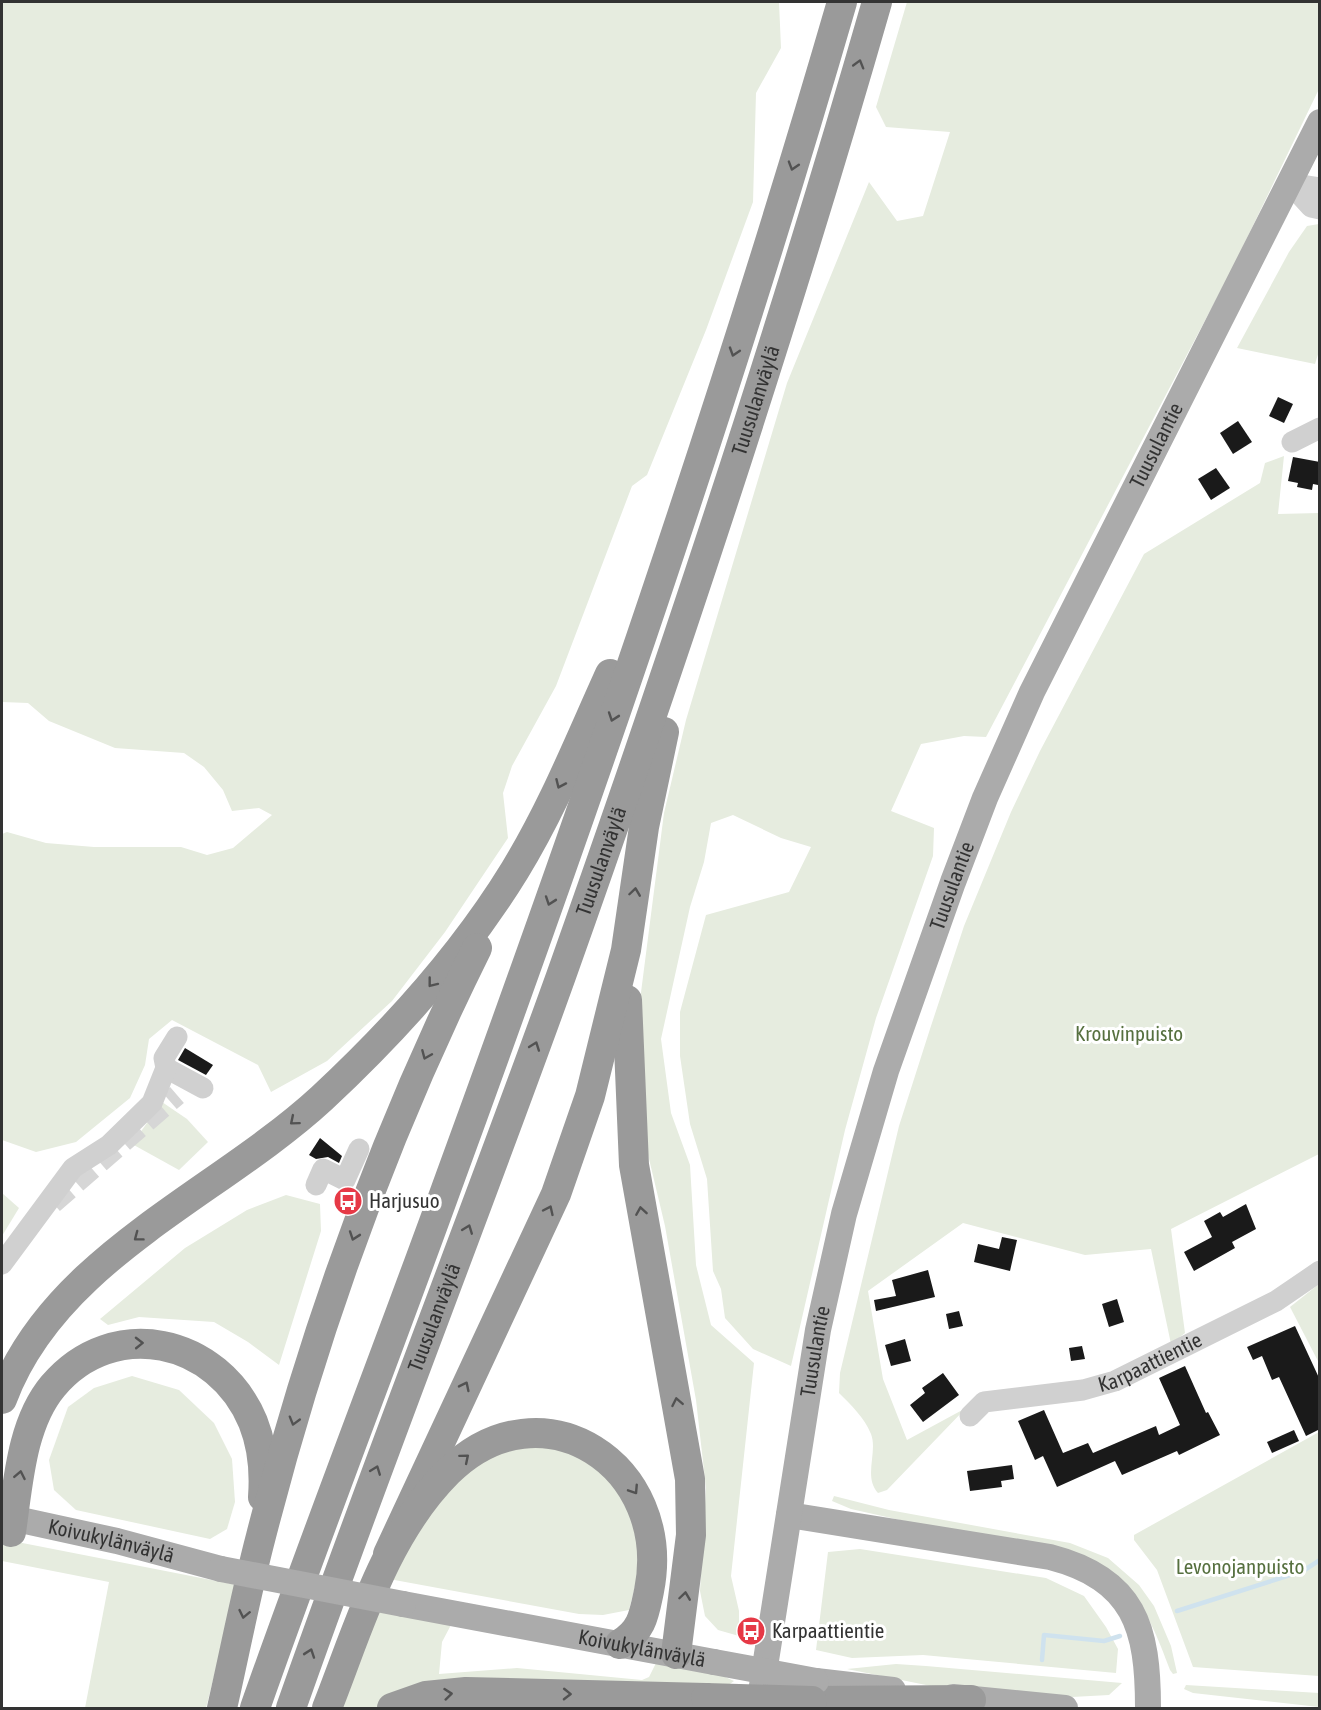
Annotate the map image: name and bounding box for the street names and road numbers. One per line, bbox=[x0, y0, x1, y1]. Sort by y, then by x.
street label: Tuusulanväylä bbox=[726, 342, 784, 458]
street label: Tuusulantie bbox=[1124, 398, 1187, 491]
street label: Tuusulanväylä bbox=[570, 803, 631, 919]
street label: Tuusulantie bbox=[924, 838, 978, 933]
street label: Tuusulanväylä bbox=[402, 1260, 465, 1375]
street label: Tuusulantie bbox=[795, 1303, 834, 1398]
street label: Karpaattientie bbox=[1095, 1327, 1205, 1396]
street label: Koivukylänväylä bbox=[46, 1513, 177, 1567]
street label: Koivukylänväylä bbox=[576, 1624, 708, 1671]

